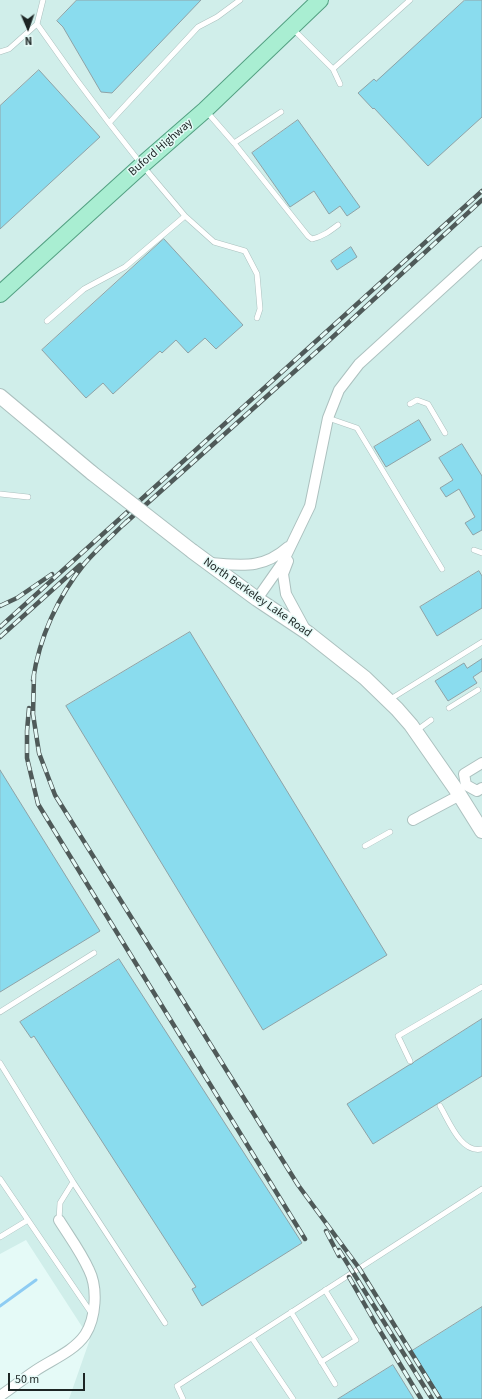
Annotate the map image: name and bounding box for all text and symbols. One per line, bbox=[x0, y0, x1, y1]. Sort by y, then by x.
north arrow bbox=[8, 8, 48, 48]
text: N bbox=[25, 33, 32, 48]
street label: Buford Highway bbox=[126, 116, 196, 180]
street label: North Berkeley Lake Road bbox=[200, 555, 314, 641]
scale bar bbox=[10, 1365, 87, 1391]
text: 50 m bbox=[15, 1371, 39, 1388]

